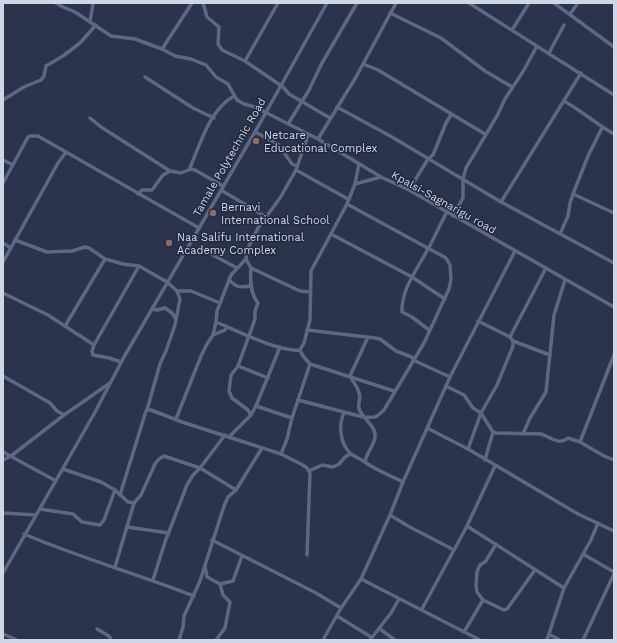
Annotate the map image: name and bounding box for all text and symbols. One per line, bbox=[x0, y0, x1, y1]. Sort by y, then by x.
street label: Tamale Polytechnic Road bbox=[190, 96, 269, 219]
place label: Netcare Educational Complex bbox=[264, 129, 378, 155]
marker: Netcare Educational Complex bbox=[251, 136, 261, 146]
street label: Kpalsi-Sagnarigu road bbox=[389, 168, 498, 237]
place label: Bernavi International School bbox=[221, 201, 330, 227]
marker: Bernavi International School bbox=[208, 208, 218, 218]
place label: Naa Salifu International Academy Complex bbox=[177, 231, 305, 257]
marker: Naa Salifu International Academy Complex bbox=[164, 238, 174, 248]

